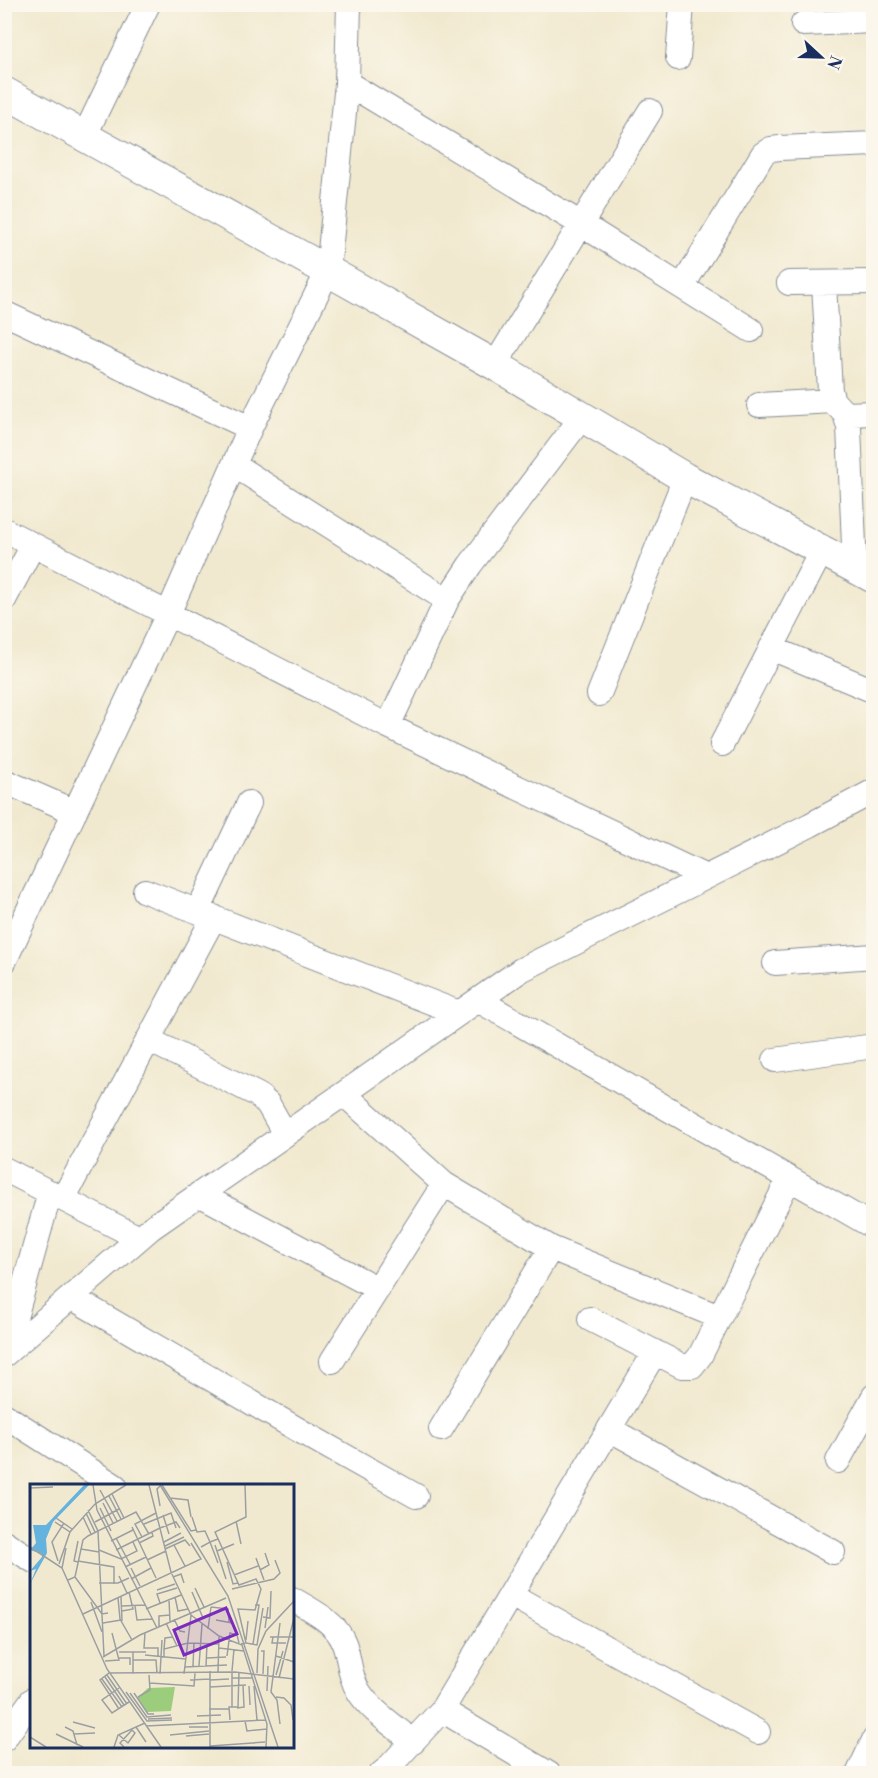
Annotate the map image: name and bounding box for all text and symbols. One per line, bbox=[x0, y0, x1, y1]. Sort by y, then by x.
north arrow bbox=[791, 27, 851, 87]
text: N bbox=[822, 53, 846, 72]
inset map bbox=[30, 1484, 294, 1748]

